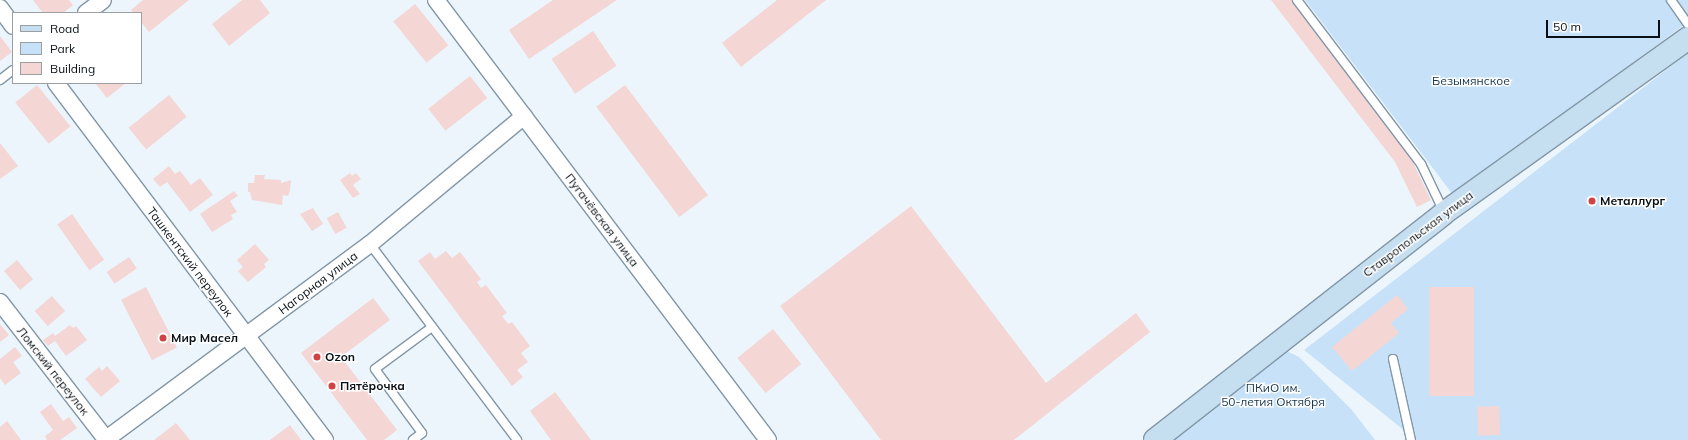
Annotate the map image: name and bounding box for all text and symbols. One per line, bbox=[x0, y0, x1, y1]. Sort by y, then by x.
legend bbox=[12, 12, 142, 84]
scale bar bbox=[1548, 12, 1662, 38]
text: 50 m bbox=[1553, 19, 1581, 34]
text: Road bbox=[50, 21, 79, 36]
text: Park bbox=[50, 41, 75, 56]
text: Building bbox=[50, 61, 95, 76]
park label: Безымянское bbox=[1432, 74, 1510, 88]
street label: Пугачёвская улица bbox=[562, 171, 642, 269]
street label: Ставропольская улица bbox=[1360, 188, 1476, 280]
place label: Металлург bbox=[1600, 194, 1665, 208]
marker: Металлург bbox=[1587, 196, 1597, 206]
street label: Ташкентский переулок bbox=[144, 204, 236, 320]
street label: Нагорная улица bbox=[276, 249, 360, 317]
street label: Ломский переулок bbox=[14, 324, 92, 418]
place label: Мир Масел bbox=[171, 331, 238, 345]
marker: Мир Масел bbox=[158, 333, 168, 343]
place label: Ozon bbox=[325, 350, 355, 364]
marker: Ozon bbox=[312, 352, 322, 362]
place label: Пятёрочка bbox=[340, 379, 405, 393]
marker: Пятёрочка bbox=[327, 381, 337, 391]
park label: ПКиО им. 50-летия Октября bbox=[1221, 381, 1325, 409]

